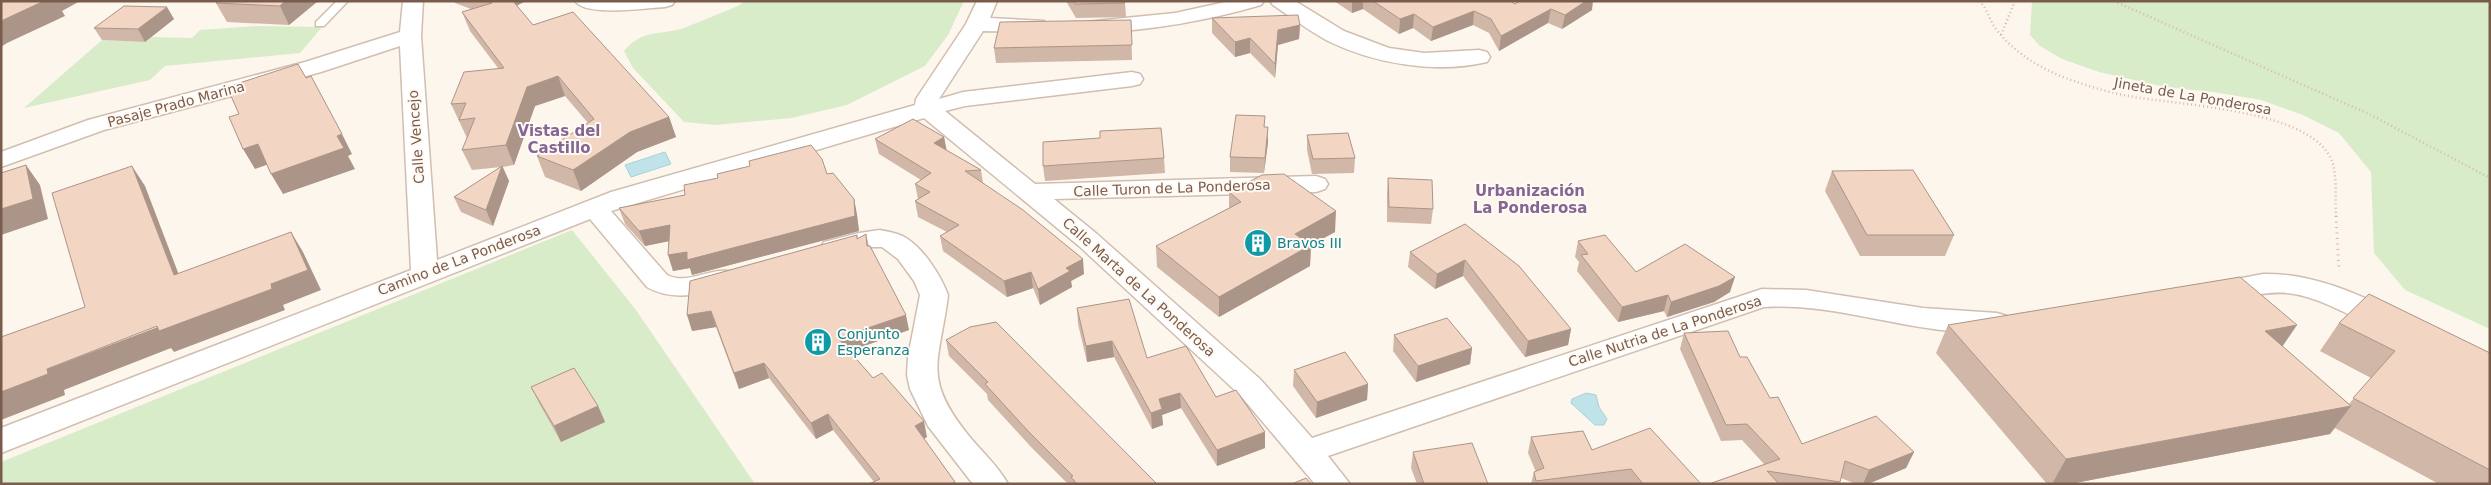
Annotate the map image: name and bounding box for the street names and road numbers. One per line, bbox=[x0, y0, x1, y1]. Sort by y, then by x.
street label: Jineta de La Ponderosa bbox=[2112, 74, 2273, 118]
street label: Pasaje Prado Marina bbox=[106, 78, 246, 130]
street label: Calle Vencejo bbox=[405, 90, 427, 184]
street label: Calle Turon de La Ponderosa bbox=[1073, 177, 1271, 199]
street label: Calle Marta de La Ponderosa bbox=[1059, 214, 1219, 360]
street label: Camino de La Ponderosa bbox=[375, 221, 543, 299]
street label: Calle Nutria de La Ponderosa bbox=[1566, 292, 1764, 370]

